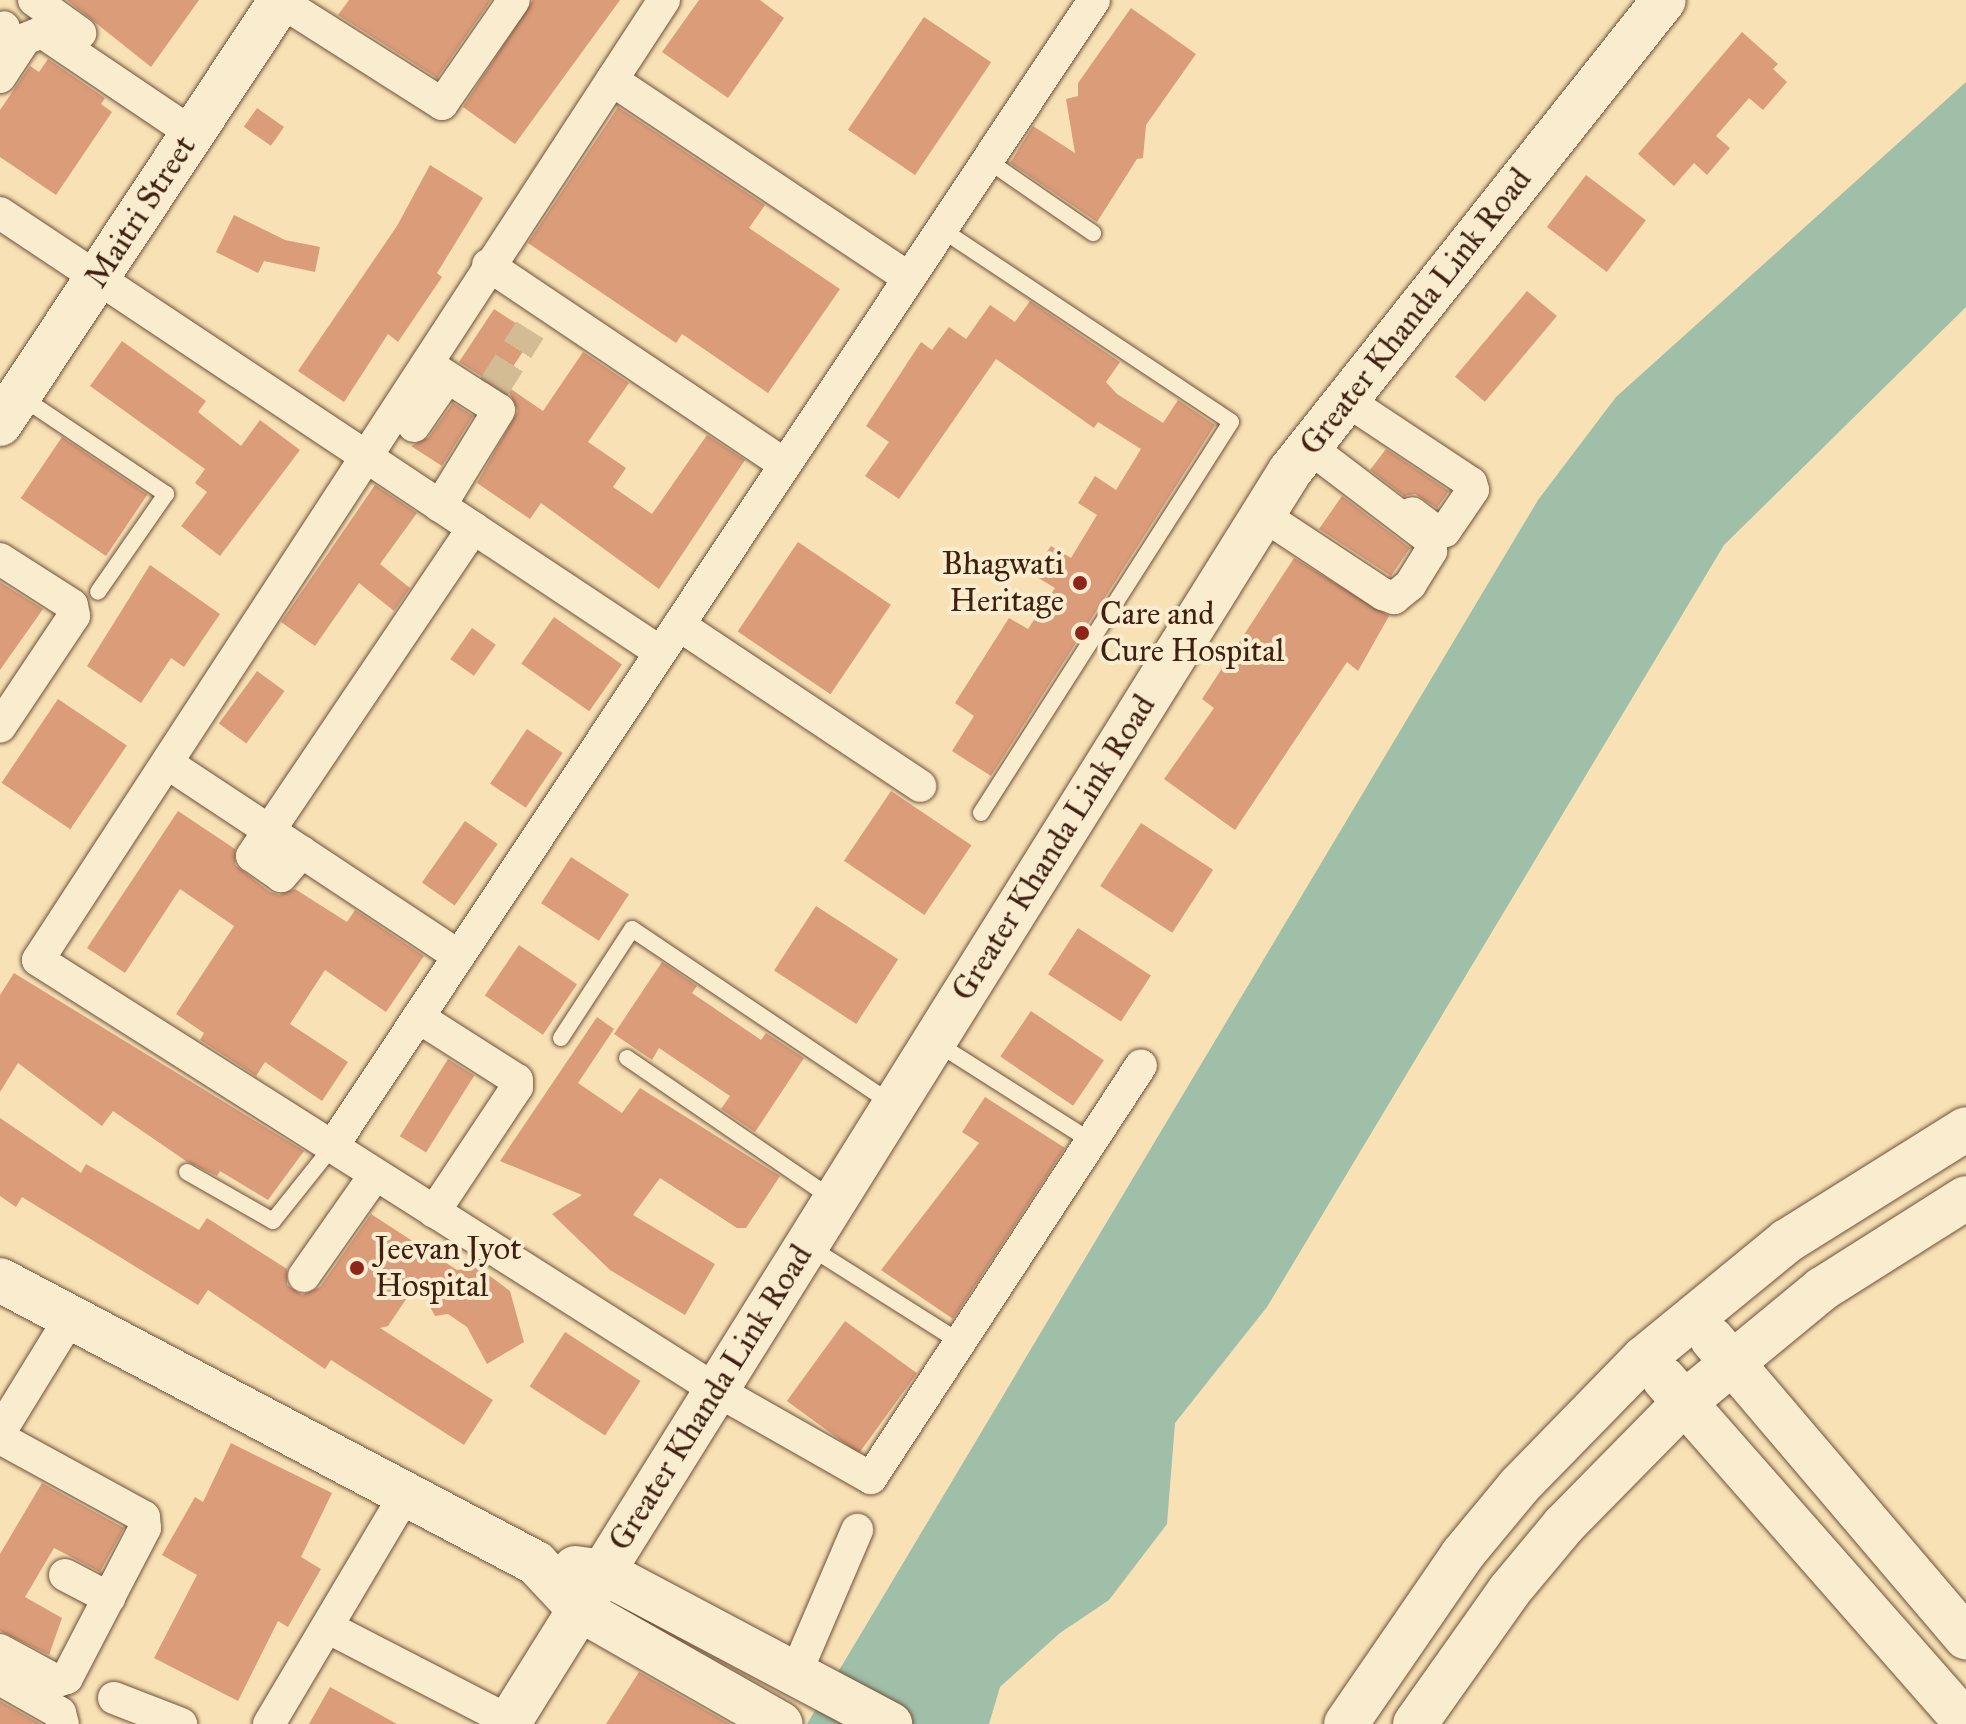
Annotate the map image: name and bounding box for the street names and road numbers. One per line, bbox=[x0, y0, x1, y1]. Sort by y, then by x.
street label: Maitri Street bbox=[78, 129, 204, 295]
street label: Greater Khanda Link Road bbox=[1292, 161, 1540, 463]
street label: Greater Khanda Link Road bbox=[944, 688, 1164, 1008]
street label: Greater Khanda Link Road bbox=[601, 1238, 821, 1558]

